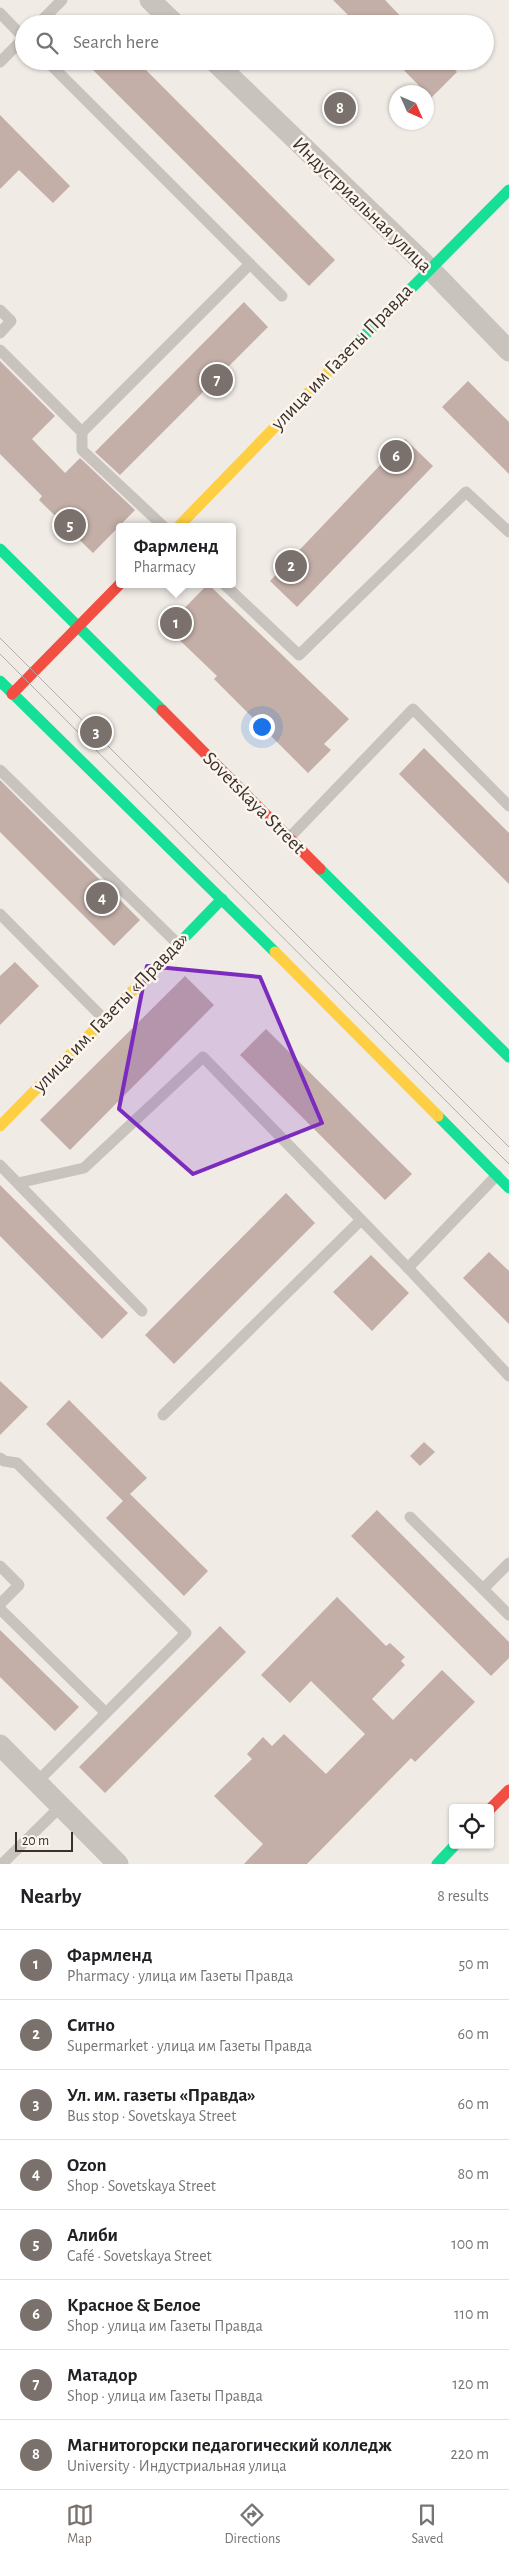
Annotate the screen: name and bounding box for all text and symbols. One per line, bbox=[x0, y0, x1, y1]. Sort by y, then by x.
search box bbox=[15, 15, 494, 70]
icon: search bbox=[33, 29, 61, 57]
text: Search here bbox=[73, 33, 159, 52]
north arrow bbox=[389, 85, 434, 130]
pin: 8 bbox=[324, 89, 356, 127]
street label: Индустриальная улица bbox=[288, 134, 436, 276]
street label: улица им Газеты Правда bbox=[267, 280, 417, 434]
pin: 7 bbox=[201, 361, 233, 399]
pin: 6 bbox=[380, 437, 412, 475]
pin: 5 bbox=[54, 506, 86, 544]
popup bbox=[116, 523, 236, 588]
text: Фармленд bbox=[133, 537, 219, 556]
pin: 2 bbox=[275, 547, 307, 585]
text: Pharmacy bbox=[133, 559, 196, 575]
pin: 1 bbox=[160, 604, 192, 642]
pin: 3 bbox=[80, 713, 112, 751]
your location bbox=[249, 714, 275, 740]
street label: Sovetskaya Street bbox=[199, 748, 309, 858]
pin: 4 bbox=[86, 879, 118, 917]
street label: улица им. Газеты «Правда» bbox=[29, 928, 193, 1097]
map controls bbox=[449, 1804, 494, 1849]
button: locate bbox=[449, 1804, 494, 1849]
scale bar bbox=[15, 1829, 72, 1852]
text: 20 m bbox=[22, 1834, 49, 1848]
text: Nearby bbox=[20, 1886, 81, 1907]
text: 8 results bbox=[437, 1888, 489, 1904]
text: Фармленд bbox=[67, 1946, 152, 1965]
text: 1 bbox=[33, 1956, 39, 1972]
text: 50 m bbox=[458, 1956, 489, 1972]
text: Pharmacy · улица им Газеты Правда bbox=[67, 1968, 293, 1984]
text: Ситно bbox=[67, 2016, 115, 2035]
text: 2 bbox=[32, 2026, 40, 2042]
text: 60 m bbox=[458, 2026, 489, 2042]
text: Supermarket · улица им Газеты Правда bbox=[67, 2038, 312, 2054]
text: Ул. им. газеты «Правда» bbox=[67, 2086, 256, 2105]
text: 3 bbox=[33, 2096, 39, 2112]
text: 60 m bbox=[458, 2096, 489, 2112]
text: Bus stop · Sovetskaya Street bbox=[67, 2108, 236, 2124]
text: Ozon bbox=[67, 2156, 106, 2175]
text: 4 bbox=[32, 2166, 40, 2182]
text: 80 m bbox=[458, 2166, 489, 2182]
text: Shop · Sovetskaya Street bbox=[67, 2178, 216, 2194]
text: Алиби bbox=[67, 2226, 118, 2245]
text: 5 bbox=[33, 2236, 39, 2252]
text: 100 m bbox=[451, 2236, 489, 2252]
text: Café · Sovetskaya Street bbox=[67, 2248, 212, 2264]
text: Красное & Белое bbox=[67, 2296, 201, 2315]
text: 6 bbox=[32, 2306, 40, 2322]
text: 110 m bbox=[454, 2306, 489, 2322]
text: Shop · улица им Газеты Правда bbox=[67, 2318, 263, 2334]
text: Матадор bbox=[67, 2366, 137, 2385]
text: 7 bbox=[33, 2376, 39, 2392]
text: 120 m bbox=[452, 2376, 489, 2392]
text: Shop · улица им Газеты Правда bbox=[67, 2388, 263, 2404]
text: Магнитогорски педагогический колледж bbox=[67, 2436, 392, 2455]
text: 8 bbox=[32, 2446, 40, 2462]
text: 220 m bbox=[451, 2446, 489, 2462]
text: University · Индустриальная улица bbox=[67, 2458, 287, 2474]
tab: Map bbox=[66, 2501, 94, 2548]
tab: Directions bbox=[225, 2501, 280, 2548]
tab: Saved bbox=[411, 2501, 443, 2548]

